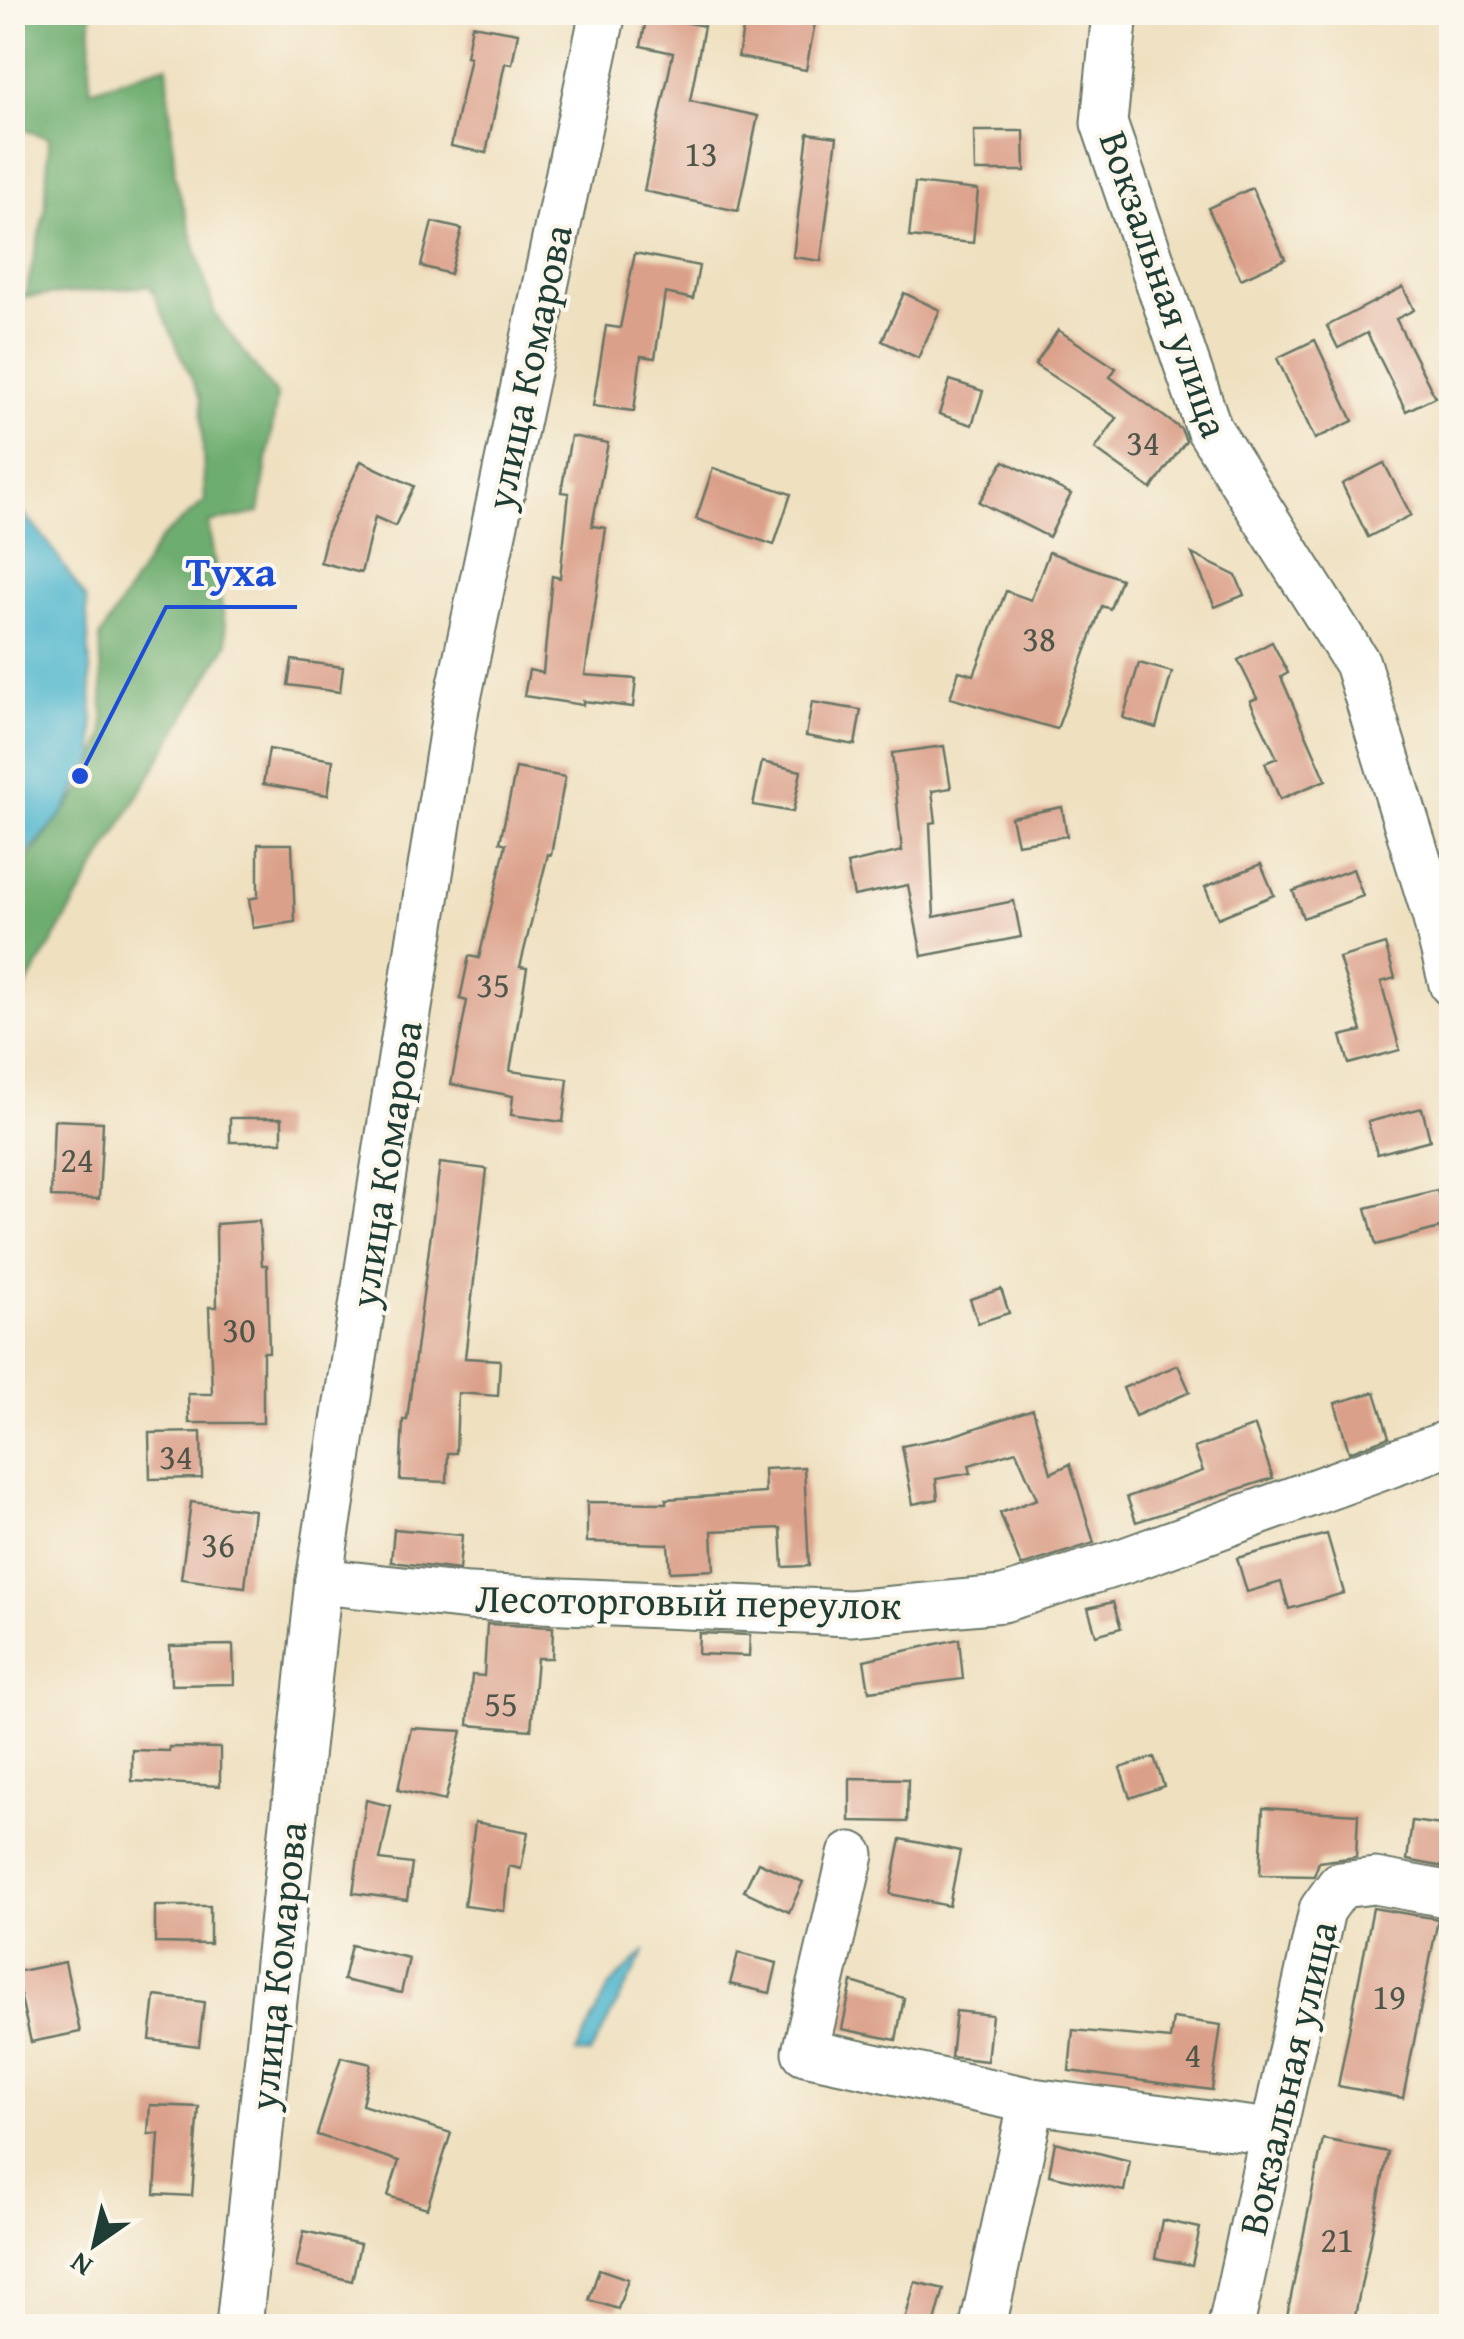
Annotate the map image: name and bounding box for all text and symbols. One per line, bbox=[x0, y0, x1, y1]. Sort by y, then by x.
street label: Вокзальная улица bbox=[1085, 123, 1245, 445]
house number: 13 bbox=[684, 128, 718, 179]
street label: улица Комарова bbox=[469, 219, 587, 516]
house number: 34 bbox=[1126, 417, 1160, 468]
callout: Туха bbox=[166, 535, 297, 607]
text: Туха bbox=[186, 540, 277, 601]
house number: 38 bbox=[1022, 613, 1056, 664]
house number: 35 bbox=[476, 959, 510, 1010]
street label: улица Комарова bbox=[333, 1016, 437, 1313]
house number: 24 bbox=[60, 1134, 94, 1185]
house number: 30 bbox=[222, 1304, 256, 1355]
house number: 34 bbox=[159, 1431, 193, 1482]
house number: 36 bbox=[201, 1519, 235, 1570]
street label: Лесоторговый переулок bbox=[474, 1568, 902, 1634]
house number: 55 bbox=[484, 1678, 518, 1729]
street label: улица Комарова bbox=[232, 1819, 321, 2114]
street label: Вокзальная улица bbox=[1222, 1915, 1352, 2241]
house number: 19 bbox=[1372, 1971, 1406, 2022]
house number: 4 bbox=[1185, 2029, 1201, 2080]
north arrow bbox=[45, 2194, 145, 2294]
house number: 21 bbox=[1320, 2214, 1354, 2265]
text: N bbox=[61, 2243, 100, 2287]

